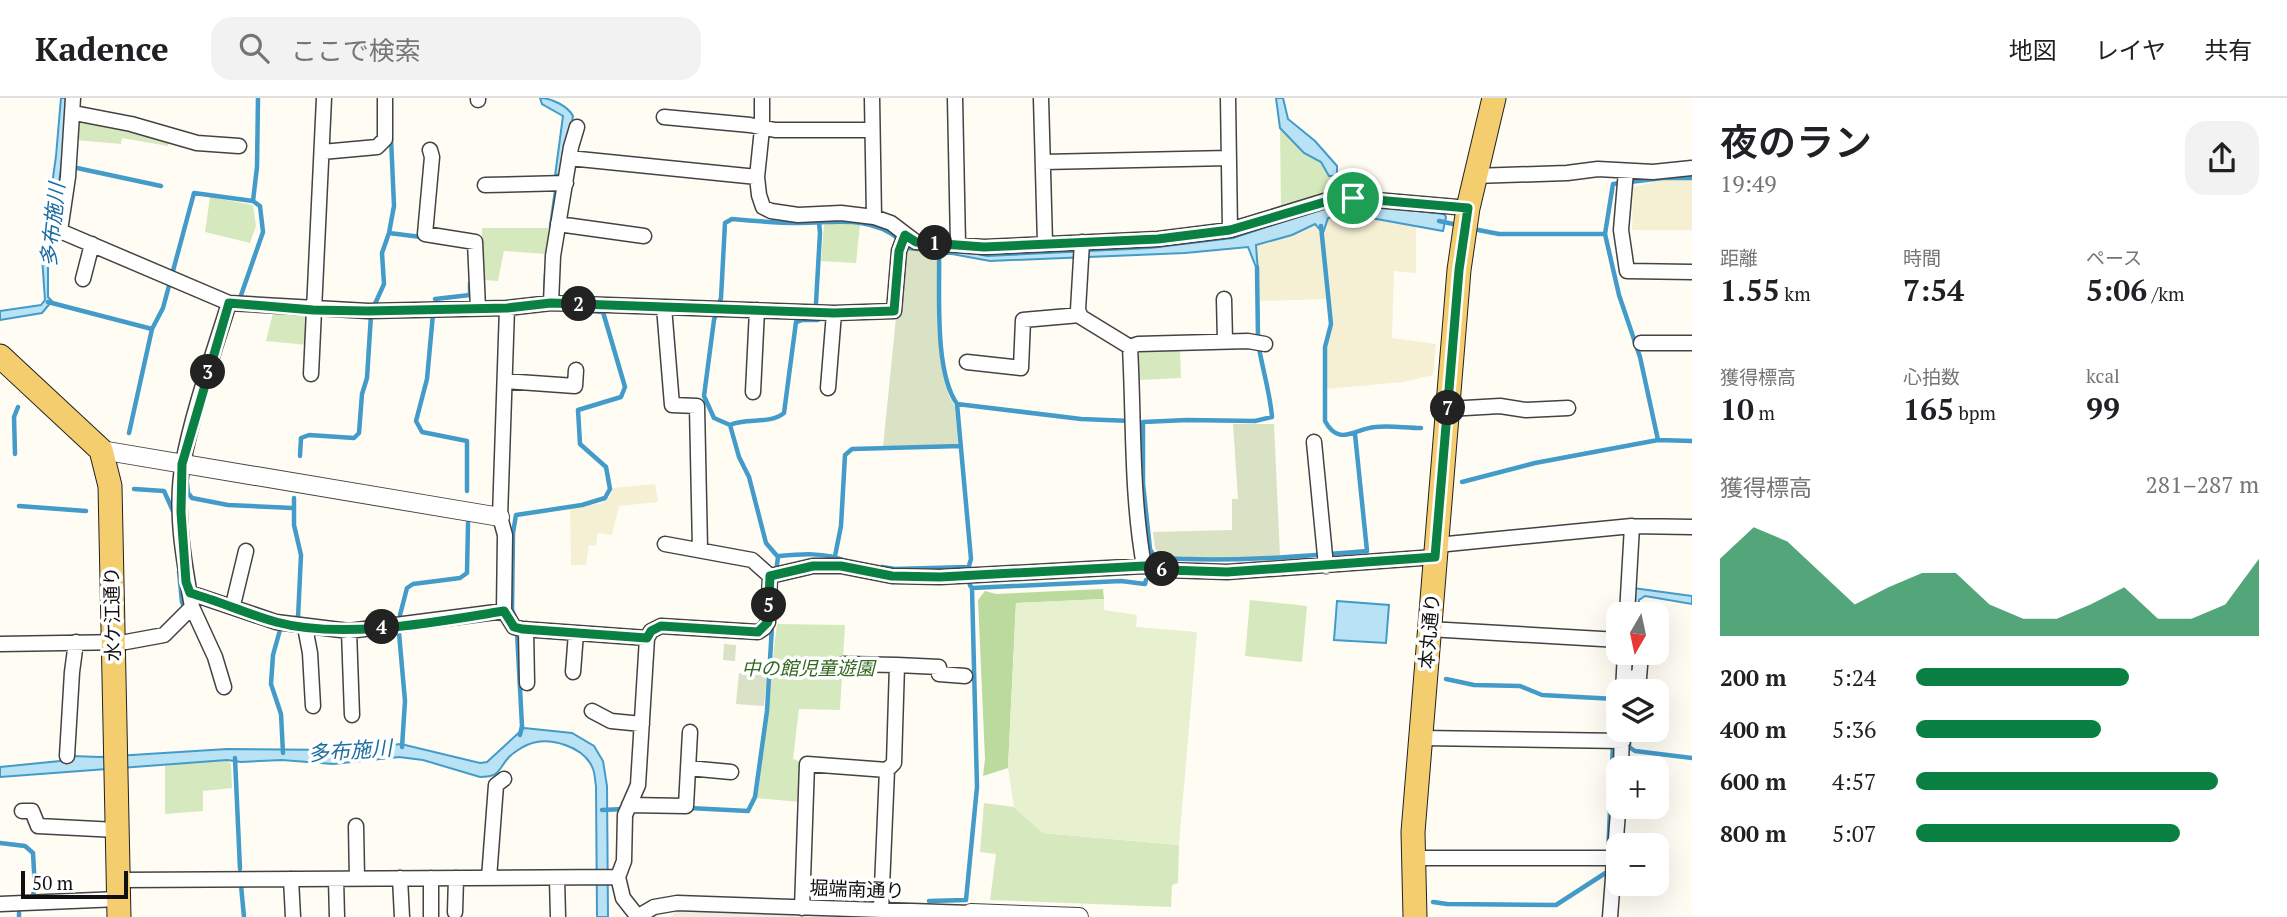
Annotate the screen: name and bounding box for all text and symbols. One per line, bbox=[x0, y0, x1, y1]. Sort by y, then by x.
search box bbox=[211, 17, 701, 80]
text: Kadence bbox=[35, 27, 169, 70]
icon: search bbox=[235, 29, 273, 67]
text: ここで検索 bbox=[291, 33, 421, 67]
text: 地図 bbox=[2009, 34, 2057, 66]
text: レイヤ bbox=[2095, 34, 2166, 66]
text: 共有 bbox=[2204, 34, 2252, 66]
text: 夜のラン bbox=[1720, 117, 1872, 167]
button: share bbox=[2185, 121, 2259, 195]
pin bbox=[1323, 168, 1383, 228]
text: 19:49 bbox=[1720, 168, 1777, 199]
icon: arrive bbox=[1334, 179, 1372, 217]
water label: 多布施川 bbox=[34, 180, 71, 268]
pin: 1 bbox=[918, 226, 953, 260]
text: 1 bbox=[929, 230, 940, 255]
text: 距離 bbox=[1720, 245, 1758, 270]
text: 時間 bbox=[1903, 245, 1941, 270]
text: ペース bbox=[2086, 245, 2142, 270]
text: 1.55 bbox=[1720, 270, 1780, 310]
text: 7:54 bbox=[1903, 270, 1964, 310]
text: 5:06 bbox=[2086, 270, 2147, 310]
text: km bbox=[1780, 281, 1811, 306]
text: /km bbox=[2147, 281, 2185, 306]
pin: 2 bbox=[562, 286, 596, 322]
text: 2 bbox=[573, 291, 584, 316]
pin: 3 bbox=[190, 354, 226, 390]
text: 3 bbox=[202, 359, 213, 384]
text: kcal bbox=[2086, 363, 2120, 388]
text: 獲得標高 bbox=[1720, 364, 1796, 389]
text: 心拍数 bbox=[1903, 364, 1960, 389]
text: 99 bbox=[2086, 388, 2120, 428]
text: 10 bbox=[1720, 389, 1754, 429]
text: 165 bbox=[1903, 389, 1954, 429]
pin: 7 bbox=[1430, 390, 1466, 426]
text: 7 bbox=[1442, 395, 1453, 420]
text: m bbox=[1754, 400, 1775, 425]
text: bpm bbox=[1954, 400, 1996, 425]
text: 281–287 m bbox=[2146, 469, 2259, 500]
text: 獲得標高 bbox=[1720, 472, 1812, 503]
pin: 6 bbox=[1144, 552, 1180, 587]
text: 6 bbox=[1156, 556, 1167, 581]
street label: 水ケ江通り bbox=[98, 566, 125, 662]
pin: 5 bbox=[752, 588, 786, 622]
text: 5 bbox=[763, 592, 774, 617]
street label: 本丸通り bbox=[1413, 592, 1444, 670]
north arrow bbox=[1606, 602, 1670, 665]
map controls bbox=[1606, 602, 1669, 896]
pin: 4 bbox=[364, 610, 400, 644]
text: 4 bbox=[376, 614, 387, 639]
park label: 中の館児童遊園 bbox=[741, 655, 877, 680]
text: 200 m bbox=[1720, 662, 1786, 693]
text: 5:24 bbox=[1832, 662, 1876, 693]
button: layers bbox=[1606, 679, 1669, 742]
text: 400 m bbox=[1720, 714, 1786, 745]
text: 5:36 bbox=[1832, 714, 1876, 745]
water label: 多布施川 bbox=[307, 733, 395, 767]
button: + bbox=[1606, 756, 1669, 819]
text: 600 m bbox=[1720, 766, 1786, 797]
text: 4:57 bbox=[1832, 766, 1876, 797]
text: 800 m bbox=[1720, 818, 1786, 849]
text: 5:07 bbox=[1832, 818, 1876, 849]
button: − bbox=[1606, 833, 1669, 896]
scale bar bbox=[21, 868, 128, 900]
text: 50 m bbox=[32, 870, 73, 895]
street label: 堀端南通り bbox=[809, 874, 905, 903]

